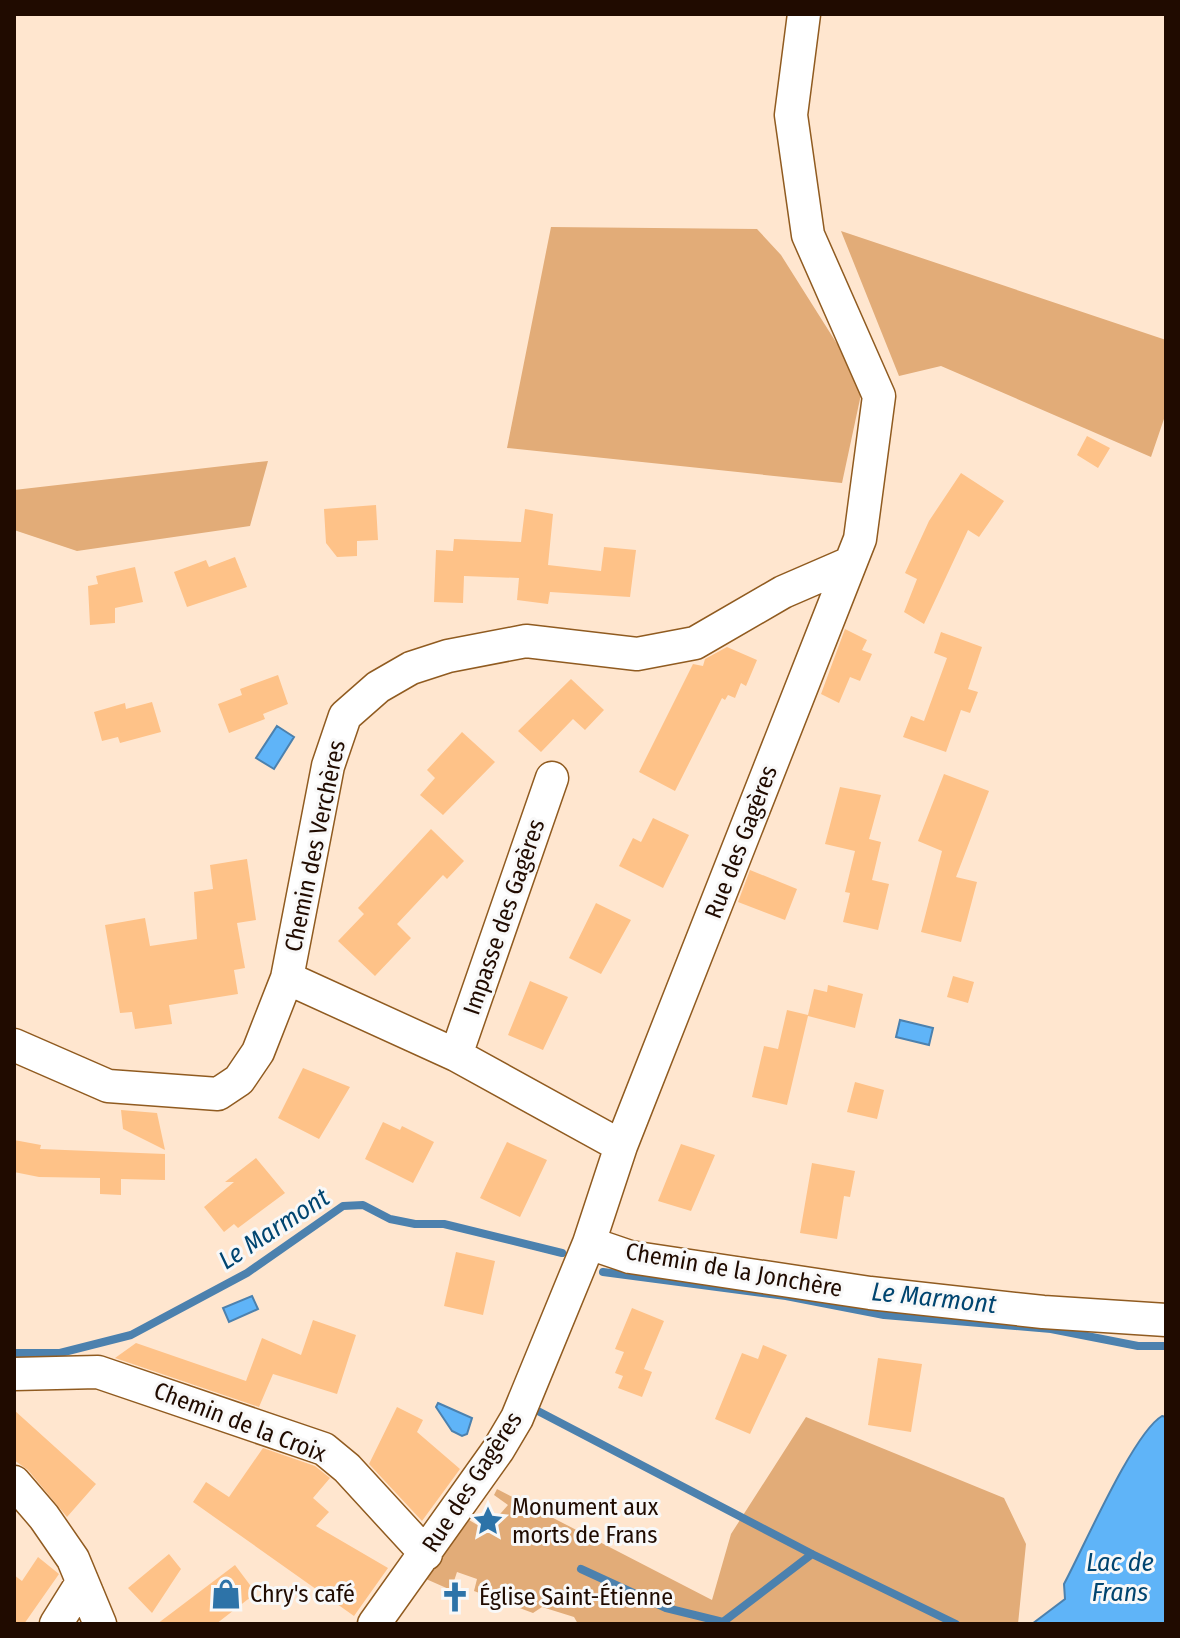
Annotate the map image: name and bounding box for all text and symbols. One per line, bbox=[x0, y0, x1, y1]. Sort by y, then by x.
street label: Chemin des Verchères bbox=[279, 738, 351, 954]
street label: Rue des Gagères bbox=[699, 762, 783, 922]
street label: Impasse des Gagères bbox=[457, 815, 551, 1019]
water label: Le Marmont bbox=[213, 1182, 336, 1276]
street label: Chemin de la Jonchère bbox=[624, 1237, 844, 1303]
water label: Le Marmont bbox=[870, 1276, 999, 1320]
street label: Chemin de la Croix bbox=[150, 1376, 330, 1468]
street label: Rue des Gagères bbox=[416, 1407, 528, 1557]
place label: Monument aux morts de Frans bbox=[512, 1493, 659, 1549]
place icon: Monument aux morts de Frans bbox=[471, 1504, 505, 1538]
water label: Lac de Frans bbox=[1086, 1547, 1154, 1608]
shop icon: Chry's café bbox=[209, 1577, 243, 1611]
place label: Chry's café bbox=[250, 1580, 355, 1608]
church icon: Église Saint-Étienne bbox=[438, 1580, 472, 1614]
place label: Église Saint-Étienne bbox=[479, 1582, 673, 1611]

